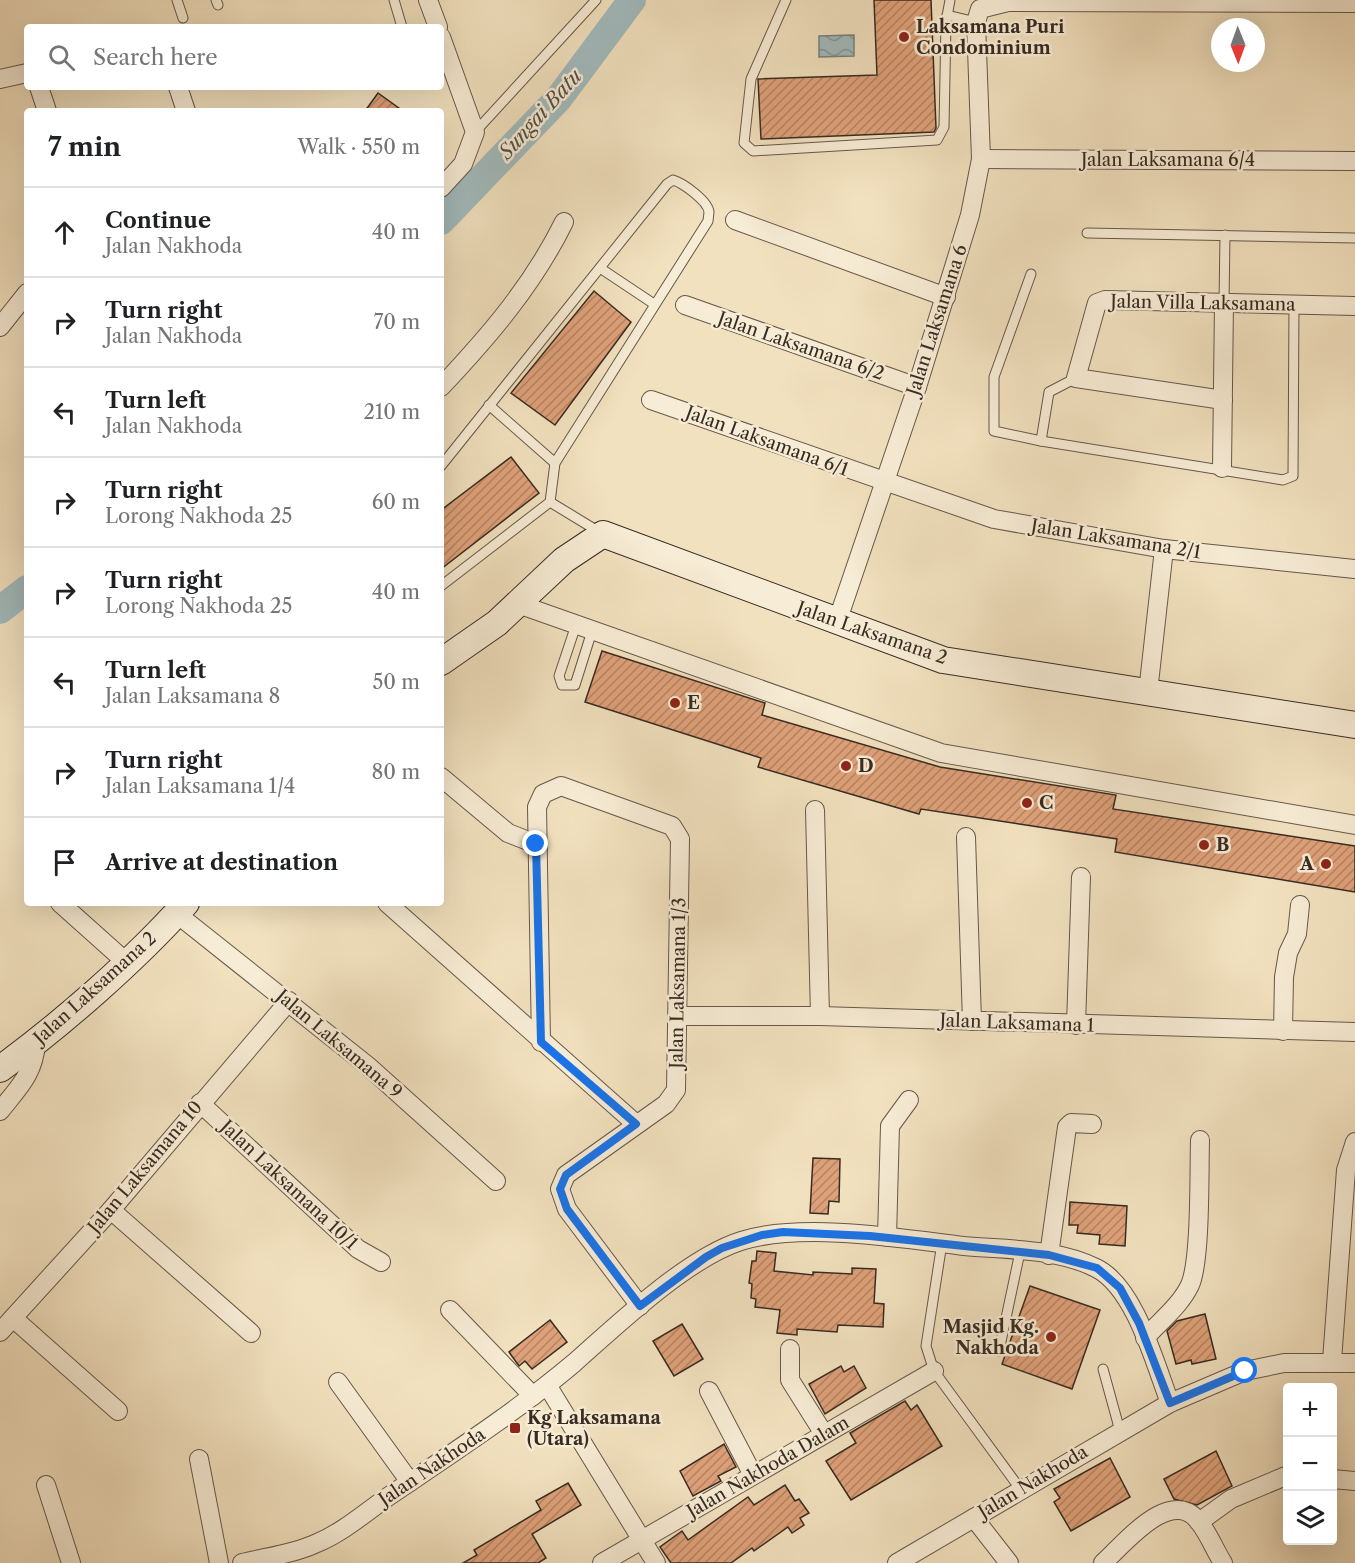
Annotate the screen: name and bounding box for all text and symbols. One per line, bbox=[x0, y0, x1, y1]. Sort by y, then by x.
place label: Laksamana Puri Condominium bbox=[916, 16, 1065, 59]
north arrow bbox=[1211, 18, 1265, 72]
search box bbox=[24, 24, 444, 90]
marker: Laksamana Puri Condominium bbox=[897, 30, 911, 44]
icon: search bbox=[45, 41, 78, 74]
text: Search here bbox=[93, 44, 218, 71]
water label: Sungai Batu bbox=[493, 64, 587, 164]
text: 7 min bbox=[48, 131, 121, 163]
text: Walk · 550 m bbox=[298, 135, 420, 159]
street label: Jalan Laksamana 6/4 bbox=[1078, 149, 1255, 171]
text: Continue bbox=[105, 207, 211, 234]
icon: ahead bbox=[48, 216, 81, 249]
text: 40 m bbox=[372, 220, 420, 244]
text: Jalan Nakhoda bbox=[105, 234, 242, 258]
street label: Jalan Laksamana 6 bbox=[901, 242, 972, 401]
street label: Jalan Villa Laksamana bbox=[1107, 290, 1296, 316]
text: Turn right bbox=[105, 297, 223, 324]
icon: right bbox=[48, 306, 81, 339]
street label: Jalan Laksamana 6/2 bbox=[712, 306, 887, 385]
text: 70 m bbox=[374, 310, 420, 334]
text: Jalan Nakhoda bbox=[105, 324, 242, 348]
text: Turn left bbox=[105, 387, 206, 414]
icon: left bbox=[48, 396, 81, 429]
text: 210 m bbox=[363, 400, 420, 424]
street label: Jalan Laksamana 6/1 bbox=[680, 400, 852, 481]
text: Jalan Nakhoda bbox=[105, 414, 242, 438]
text: Turn right bbox=[105, 477, 223, 504]
icon: right bbox=[48, 486, 81, 519]
text: 60 m bbox=[372, 490, 420, 514]
text: Lorong Nakhoda 25 bbox=[105, 504, 292, 528]
street label: Jalan Laksamana 2/1 bbox=[1027, 514, 1203, 563]
text: Turn right bbox=[105, 567, 223, 594]
icon: right bbox=[48, 576, 81, 609]
text: 40 m bbox=[372, 580, 420, 604]
text: Lorong Nakhoda 25 bbox=[105, 594, 292, 618]
street label: Jalan Laksamana 2 bbox=[791, 596, 950, 669]
text: Turn left bbox=[105, 657, 206, 684]
icon: left bbox=[48, 666, 81, 699]
text: 50 m bbox=[373, 670, 420, 694]
text: Jalan Laksamana 8 bbox=[105, 684, 280, 708]
place label: E bbox=[687, 692, 700, 714]
marker: E bbox=[668, 696, 682, 710]
text: Turn right bbox=[105, 747, 223, 774]
place label: D bbox=[858, 755, 874, 777]
icon: right bbox=[48, 756, 81, 789]
marker: D bbox=[839, 759, 853, 773]
text: 80 m bbox=[372, 760, 420, 784]
text: Jalan Laksamana 1/4 bbox=[105, 774, 295, 798]
place label: C bbox=[1039, 792, 1053, 814]
marker: C bbox=[1020, 796, 1034, 810]
route end bbox=[522, 830, 548, 856]
place label: B bbox=[1216, 834, 1229, 856]
marker: B bbox=[1197, 838, 1211, 852]
icon: arrive bbox=[48, 846, 81, 879]
text: Arrive at destination bbox=[105, 849, 338, 876]
place label: A bbox=[1299, 853, 1315, 875]
marker: A bbox=[1319, 857, 1333, 871]
street label: Jalan Laksamana 1/3 bbox=[665, 897, 690, 1072]
street label: Jalan Laksamana 2 bbox=[27, 927, 161, 1051]
street label: Jalan Laksamana 9 bbox=[269, 983, 406, 1103]
street label: Jalan Laksamana 1 bbox=[936, 1009, 1095, 1037]
street label: Jalan Laksamana 10 bbox=[81, 1096, 207, 1240]
street label: Jalan Laksamana 10/1 bbox=[214, 1114, 363, 1255]
place label: Masjid Kg. Nakhoda bbox=[943, 1316, 1040, 1359]
marker: Masjid Kg. Nakhoda bbox=[1044, 1330, 1058, 1344]
route start bbox=[1231, 1357, 1257, 1383]
map controls bbox=[1283, 1383, 1337, 1545]
button: + bbox=[1283, 1383, 1337, 1437]
place label: Kg Laksamana (Utara) bbox=[527, 1407, 661, 1450]
street label: Jalan Nakhoda Dalam bbox=[680, 1411, 853, 1524]
marker: Kg Laksamana (Utara) bbox=[508, 1421, 522, 1435]
street label: Jalan Nakhoda bbox=[372, 1423, 490, 1512]
button: − bbox=[1283, 1437, 1337, 1491]
street label: Jalan Nakhoda bbox=[972, 1440, 1092, 1525]
button: layers bbox=[1283, 1491, 1337, 1545]

